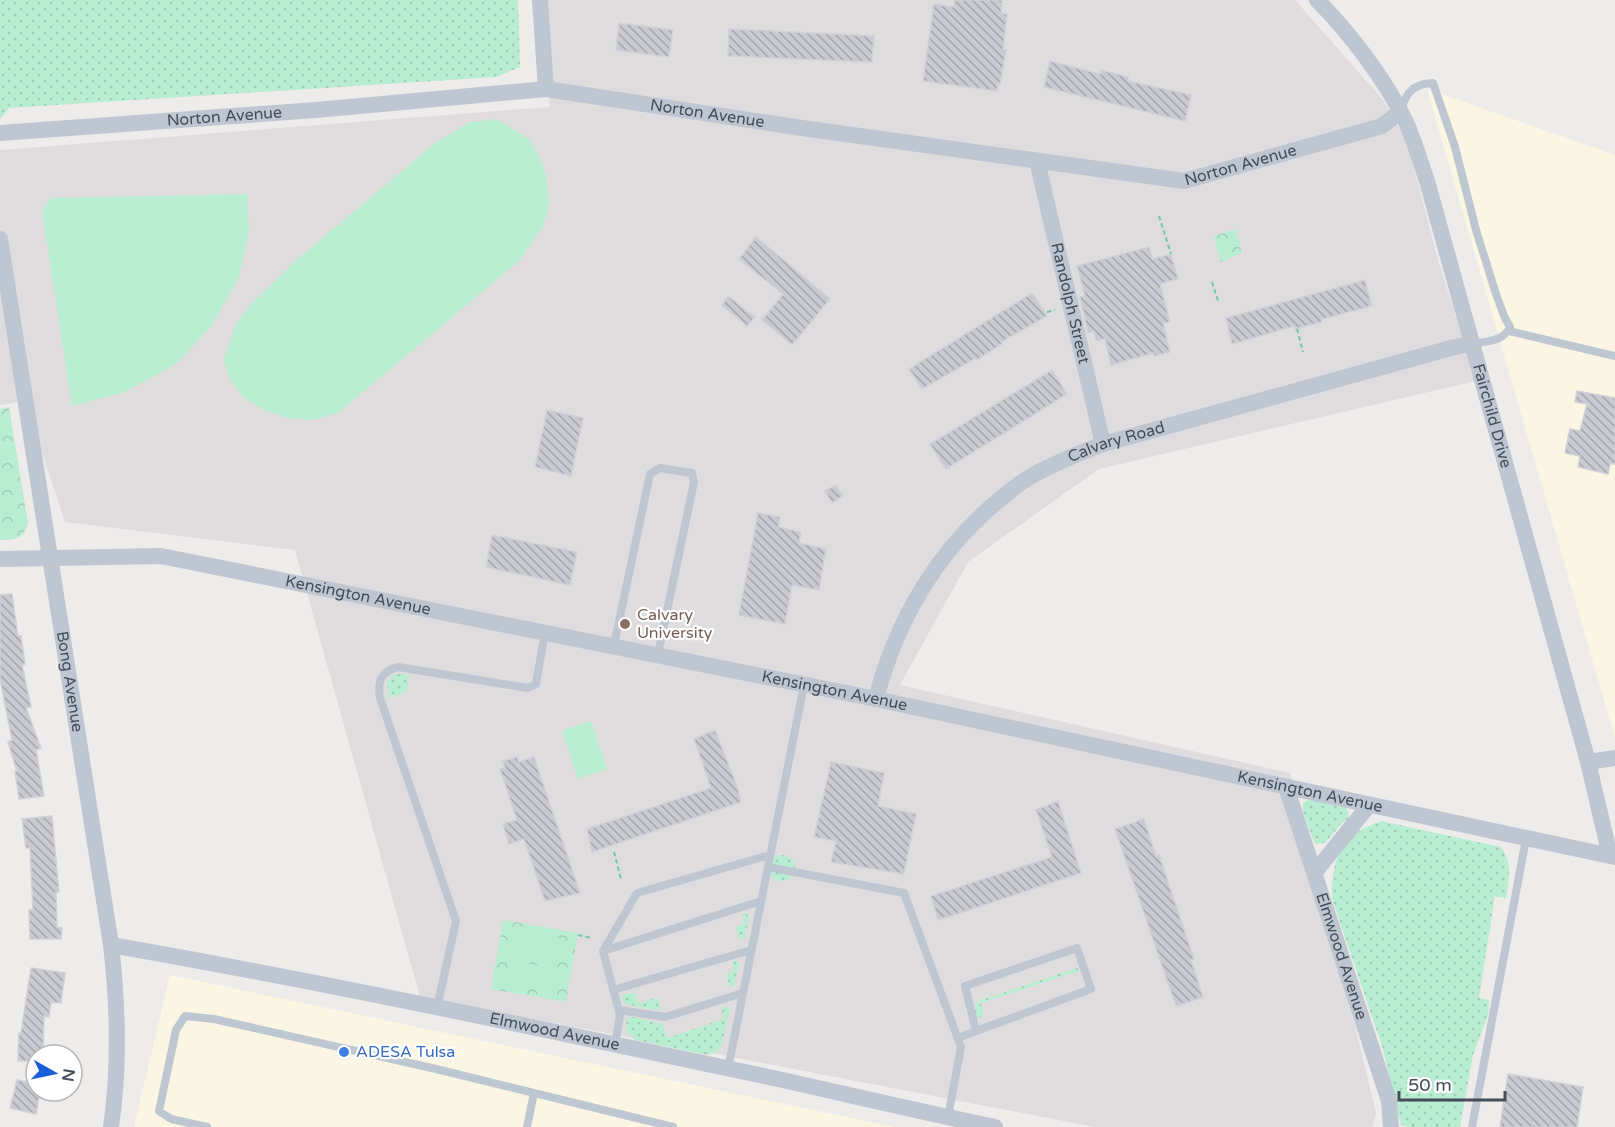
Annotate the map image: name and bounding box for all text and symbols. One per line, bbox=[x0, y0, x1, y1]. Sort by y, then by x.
street label: Norton Avenue bbox=[649, 95, 766, 132]
street label: Norton Avenue bbox=[166, 103, 283, 131]
street label: Norton Avenue bbox=[1182, 140, 1299, 190]
street label: Randolph Street bbox=[1046, 241, 1094, 366]
street label: Fairchild Drive bbox=[1468, 361, 1516, 470]
street label: Calvary Road bbox=[1065, 417, 1167, 467]
street label: Kensington Avenue bbox=[284, 571, 433, 620]
place label: Calvary University bbox=[637, 605, 713, 643]
marker: Calvary University bbox=[618, 617, 632, 631]
street label: Bong Avenue bbox=[52, 630, 87, 734]
street label: Kensington Avenue bbox=[760, 666, 909, 715]
street label: Kensington Avenue bbox=[1236, 767, 1384, 817]
street label: Elmwood Avenue bbox=[1311, 890, 1372, 1022]
street label: Elmwood Avenue bbox=[488, 1008, 621, 1055]
place label: ADESA Tulsa bbox=[356, 1042, 455, 1062]
north arrow bbox=[24, 1043, 84, 1103]
marker: ADESA Tulsa bbox=[337, 1045, 351, 1059]
scale bar bbox=[1399, 1064, 1506, 1102]
text: N bbox=[57, 1067, 79, 1083]
text: 50 m bbox=[1408, 1074, 1452, 1096]

